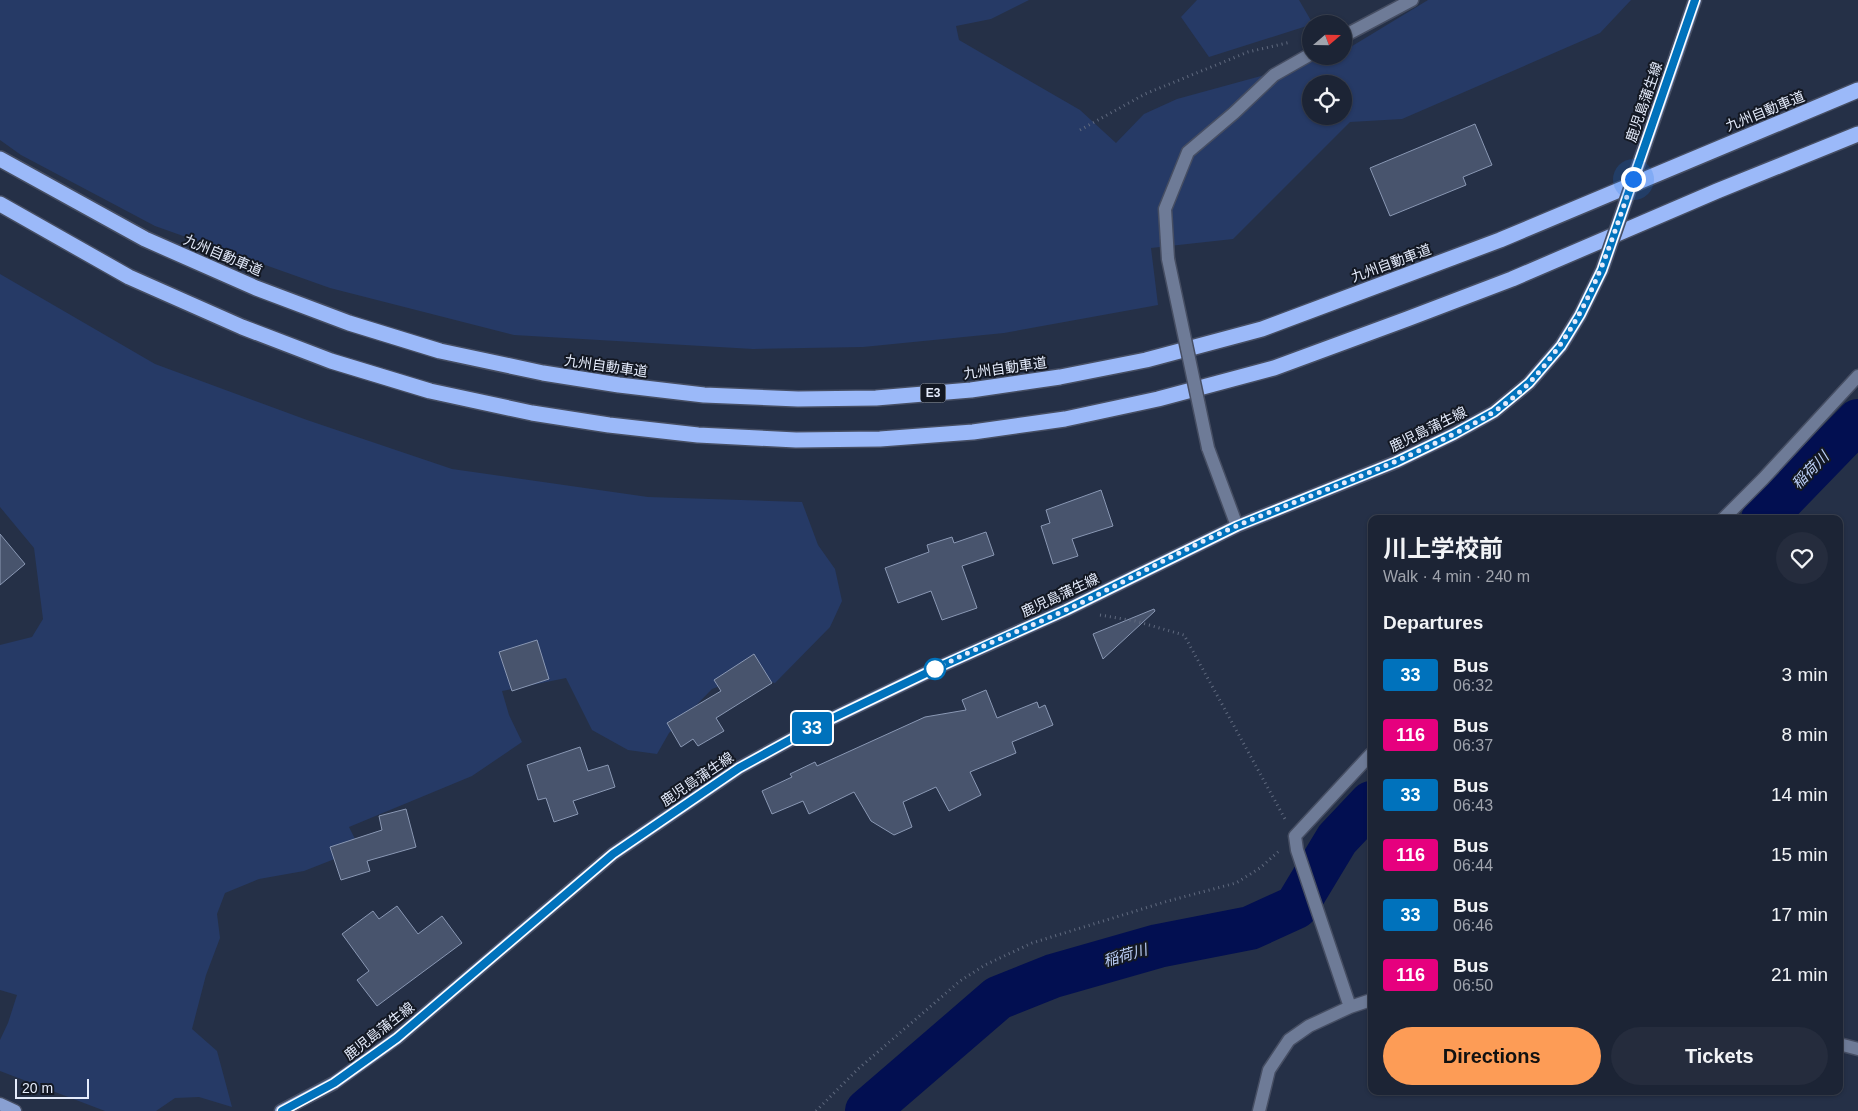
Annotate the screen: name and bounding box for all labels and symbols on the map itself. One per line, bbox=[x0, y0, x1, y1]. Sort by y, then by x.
north arrow bbox=[1302, 15, 1352, 65]
street label: 鹿児島蒲生線 bbox=[1623, 60, 1665, 144]
street label: 九州自動車道 bbox=[1723, 88, 1807, 134]
your location bbox=[1621, 167, 1646, 192]
street label: 九州自動車道 bbox=[181, 231, 265, 279]
street label: 九州自動車道 bbox=[1349, 241, 1433, 285]
street label: 九州自動車道 bbox=[563, 352, 649, 380]
street label: 九州自動車道 bbox=[962, 354, 1048, 382]
road number: E3 bbox=[920, 383, 946, 402]
street label: 鹿児島蒲生線 bbox=[1387, 403, 1469, 455]
water label: 稲荷川 bbox=[1788, 446, 1833, 492]
street label: 鹿児島蒲生線 bbox=[1019, 570, 1101, 620]
unlabelled marker bbox=[924, 658, 946, 680]
line badge: 33 bbox=[790, 712, 834, 744]
street label: 鹿児島蒲生線 bbox=[658, 749, 736, 809]
water label: 稲荷川 bbox=[1101, 940, 1151, 969]
street label: 鹿児島蒲生線 bbox=[341, 999, 417, 1063]
scale bar bbox=[15, 1076, 89, 1099]

